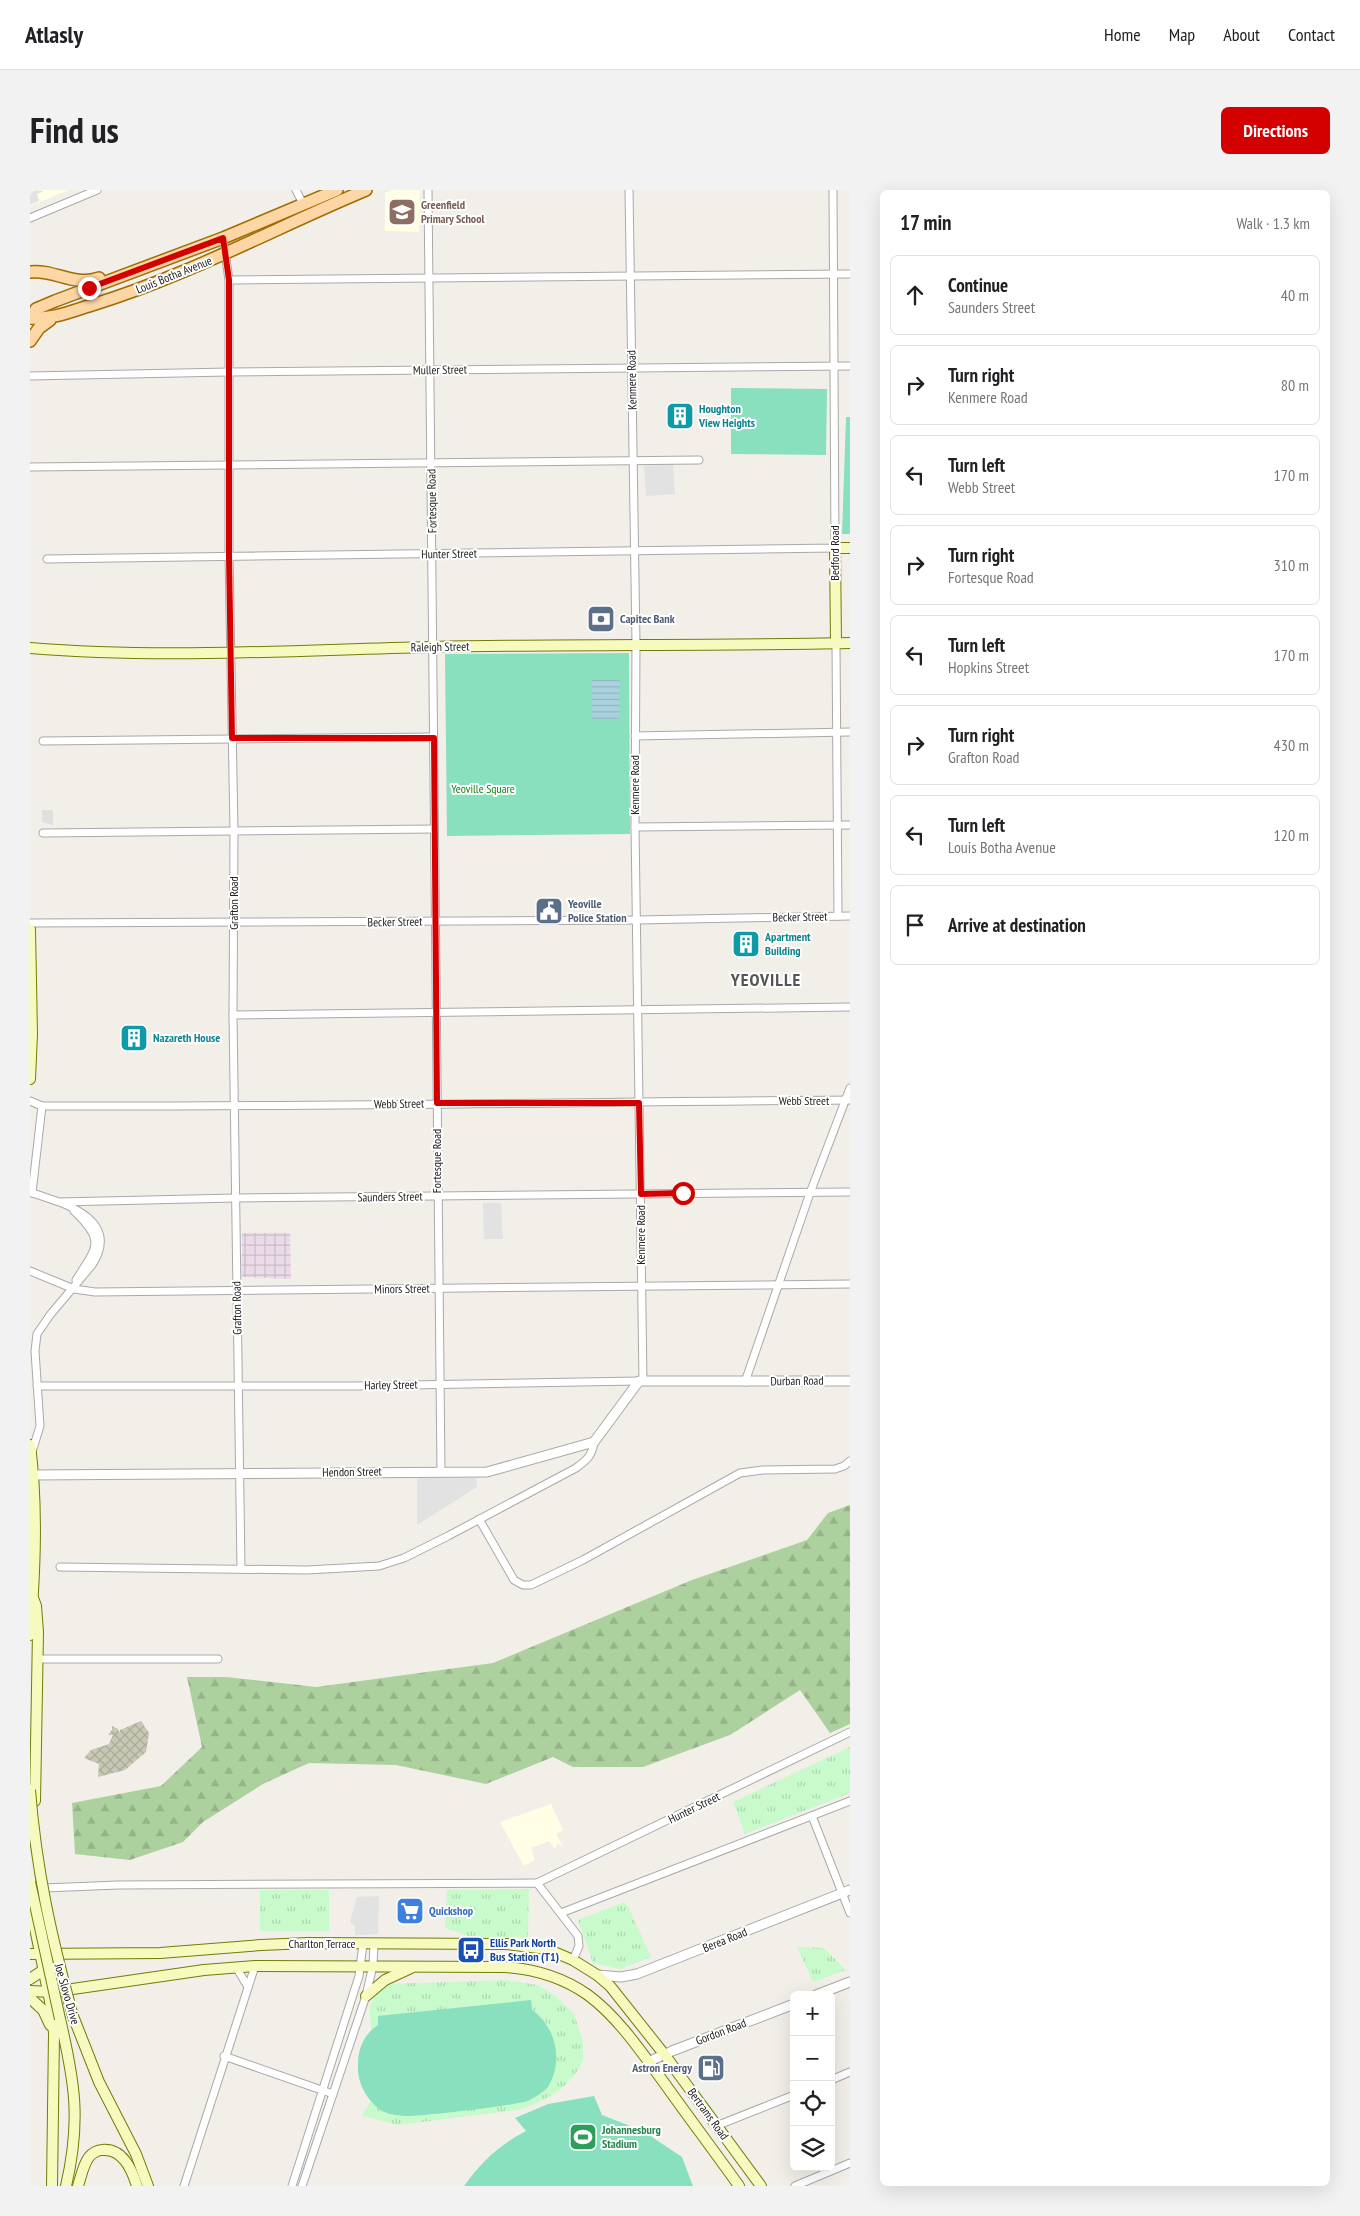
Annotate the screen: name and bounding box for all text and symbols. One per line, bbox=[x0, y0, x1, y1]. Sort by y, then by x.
text: Atlasly bbox=[25, 19, 83, 50]
text: Home bbox=[1104, 23, 1141, 46]
text: Map bbox=[1169, 23, 1195, 46]
text: About bbox=[1223, 23, 1260, 46]
text: Contact bbox=[1288, 23, 1335, 46]
text: Find us bbox=[30, 107, 119, 153]
button: Directions bbox=[1221, 107, 1330, 154]
school or university icon: Greenfield Primary School bbox=[387, 197, 417, 227]
place label: Greenfield Primary School bbox=[421, 197, 485, 226]
text: 17 min bbox=[900, 209, 952, 236]
text: Walk · 1.3 km bbox=[1236, 213, 1310, 233]
street label: Louis Botha Avenue bbox=[134, 252, 214, 297]
text: Continue bbox=[948, 273, 1008, 297]
route end bbox=[78, 277, 101, 300]
icon: ahead bbox=[901, 281, 929, 309]
text: 40 m bbox=[1281, 285, 1309, 305]
text: Saunders Street bbox=[948, 297, 1035, 317]
street label: Kenmere Road bbox=[623, 350, 640, 410]
street label: Muller Street bbox=[413, 362, 468, 377]
text: Turn right bbox=[948, 363, 1014, 387]
icon: right bbox=[901, 371, 929, 399]
text: 80 m bbox=[1281, 375, 1309, 395]
text: Kenmere Road bbox=[948, 387, 1028, 407]
building icon: Houghton View Heights bbox=[665, 401, 695, 431]
place label: Houghton View Heights bbox=[698, 401, 755, 430]
text: Turn left bbox=[948, 453, 1005, 477]
icon: left bbox=[901, 461, 929, 489]
text: 170 m bbox=[1274, 465, 1309, 485]
street label: Fortesque Road bbox=[423, 469, 440, 533]
text: Webb Street bbox=[948, 477, 1015, 497]
street label: Bedford Road bbox=[827, 525, 842, 581]
text: Turn right bbox=[948, 543, 1014, 567]
street label: Hunter Street bbox=[421, 546, 478, 561]
icon: right bbox=[901, 551, 929, 579]
text: 310 m bbox=[1274, 555, 1309, 575]
text: Fortesque Road bbox=[948, 567, 1034, 587]
bank icon: Capitec Bank bbox=[586, 604, 616, 634]
place label: Capitec Bank bbox=[620, 611, 675, 626]
text: Turn left bbox=[948, 633, 1005, 657]
street label: Raleigh Street bbox=[410, 638, 470, 655]
icon: left bbox=[901, 641, 929, 669]
text: 170 m bbox=[1274, 645, 1309, 665]
text: Hopkins Street bbox=[948, 657, 1029, 677]
text: Turn right bbox=[948, 723, 1014, 747]
icon: right bbox=[901, 731, 929, 759]
text: 430 m bbox=[1274, 735, 1309, 755]
text: Grafton Road bbox=[948, 747, 1019, 767]
street label: Kenmere Road bbox=[627, 755, 642, 815]
park label: Yeoville Square bbox=[451, 781, 515, 796]
text: Turn left bbox=[948, 813, 1005, 837]
icon: left bbox=[901, 821, 929, 849]
text: 120 m bbox=[1274, 825, 1309, 845]
text: Louis Botha Avenue bbox=[948, 837, 1056, 857]
street label: Grafton Road bbox=[226, 876, 241, 930]
public building icon: Yeoville Police Station bbox=[534, 896, 564, 926]
place label: Yeoville Police Station bbox=[567, 896, 627, 925]
street label: Becker Street bbox=[772, 909, 828, 924]
icon: arrive bbox=[901, 911, 929, 939]
text: Arrive at destination bbox=[948, 913, 1086, 937]
street label: Becker Street bbox=[367, 914, 423, 929]
building icon: Apartment Building bbox=[731, 929, 761, 959]
place label: Apartment Building bbox=[764, 929, 811, 958]
district label: YEOVILLE bbox=[730, 968, 801, 991]
building icon: Nazareth House bbox=[119, 1023, 149, 1053]
place label: Nazareth House bbox=[153, 1030, 220, 1045]
street label: Webb Street bbox=[779, 1093, 830, 1108]
street label: Webb Street bbox=[374, 1096, 425, 1111]
street label: Fortesque Road bbox=[429, 1129, 444, 1193]
route start bbox=[672, 1182, 695, 1205]
street label: Saunders Street bbox=[357, 1188, 423, 1205]
street label: Kenmere Road bbox=[633, 1205, 648, 1265]
street label: Grafton Road bbox=[229, 1281, 244, 1335]
street label: Minors Street bbox=[374, 1281, 431, 1296]
street label: Durban Road bbox=[770, 1373, 824, 1388]
street label: Harley Street bbox=[364, 1377, 419, 1392]
street label: Hendon Street bbox=[322, 1463, 383, 1480]
street label: Hunter Street bbox=[665, 1788, 723, 1827]
supermarket icon: Quickshop bbox=[395, 1896, 425, 1926]
place label: Quickshop bbox=[429, 1903, 474, 1918]
street label: Berea Road bbox=[700, 1924, 749, 1955]
bus stop icon: Ellis Park North Bus Station (T1) bbox=[456, 1935, 486, 1965]
place label: Ellis Park North Bus Station (T1) bbox=[490, 1935, 559, 1964]
street label: Charlton Terrace bbox=[288, 1936, 356, 1951]
street label: Joe Slovo Drive bbox=[51, 1961, 83, 2026]
map controls bbox=[790, 1991, 835, 2171]
button: + bbox=[790, 1991, 835, 2036]
street label: Gordon Road bbox=[693, 2015, 748, 2048]
button: − bbox=[790, 2036, 835, 2081]
fuel station icon: Astron Energy bbox=[696, 2053, 726, 2083]
place label: Astron Energy bbox=[631, 2060, 692, 2075]
button: locate bbox=[790, 2081, 835, 2126]
street label: Bertrams Road bbox=[685, 2085, 732, 2143]
sports icon: Johannesburg Stadium bbox=[568, 2122, 598, 2152]
place label: Johannesburg Stadium bbox=[601, 2122, 661, 2151]
button: layers bbox=[790, 2126, 835, 2171]

